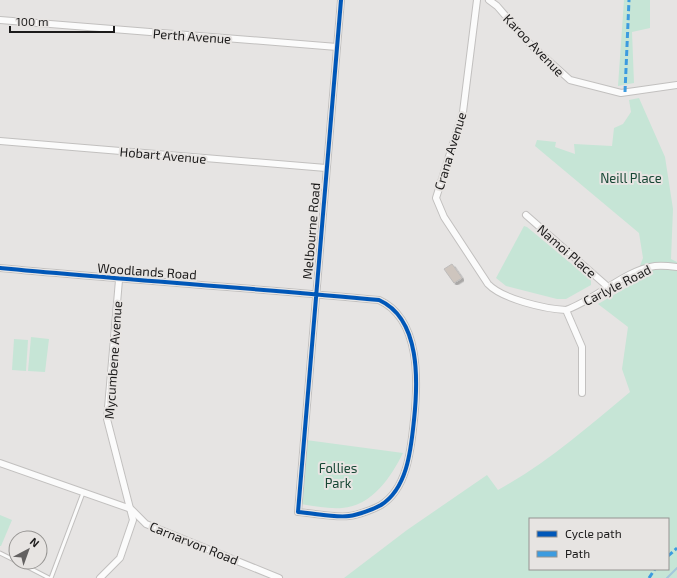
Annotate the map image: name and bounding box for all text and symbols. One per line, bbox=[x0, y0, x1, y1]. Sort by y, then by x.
scale bar bbox=[10, 8, 114, 34]
street label: Karoo Avenue bbox=[500, 10, 568, 80]
text: 100 m bbox=[16, 14, 48, 28]
street label: Perth Avenue bbox=[152, 25, 232, 47]
street label: Crana Avenue bbox=[431, 110, 469, 192]
street label: Hobart Avenue bbox=[119, 143, 207, 167]
park label: Neill Place bbox=[600, 170, 662, 186]
street label: Melbourne Road bbox=[299, 182, 323, 280]
street label: Namoi Place bbox=[534, 221, 600, 281]
street label: Woodlands Road bbox=[97, 260, 197, 282]
street label: Carlyle Road bbox=[580, 261, 654, 309]
street label: Mycumbene Avenue bbox=[101, 300, 125, 420]
park label: Follies Park bbox=[319, 460, 357, 491]
street label: Carnarvon Road bbox=[147, 518, 241, 568]
legend bbox=[529, 518, 669, 570]
text: Cycle path bbox=[565, 526, 622, 540]
north arrow bbox=[8, 530, 48, 570]
text: N bbox=[28, 535, 42, 550]
text: Path bbox=[565, 546, 590, 560]

